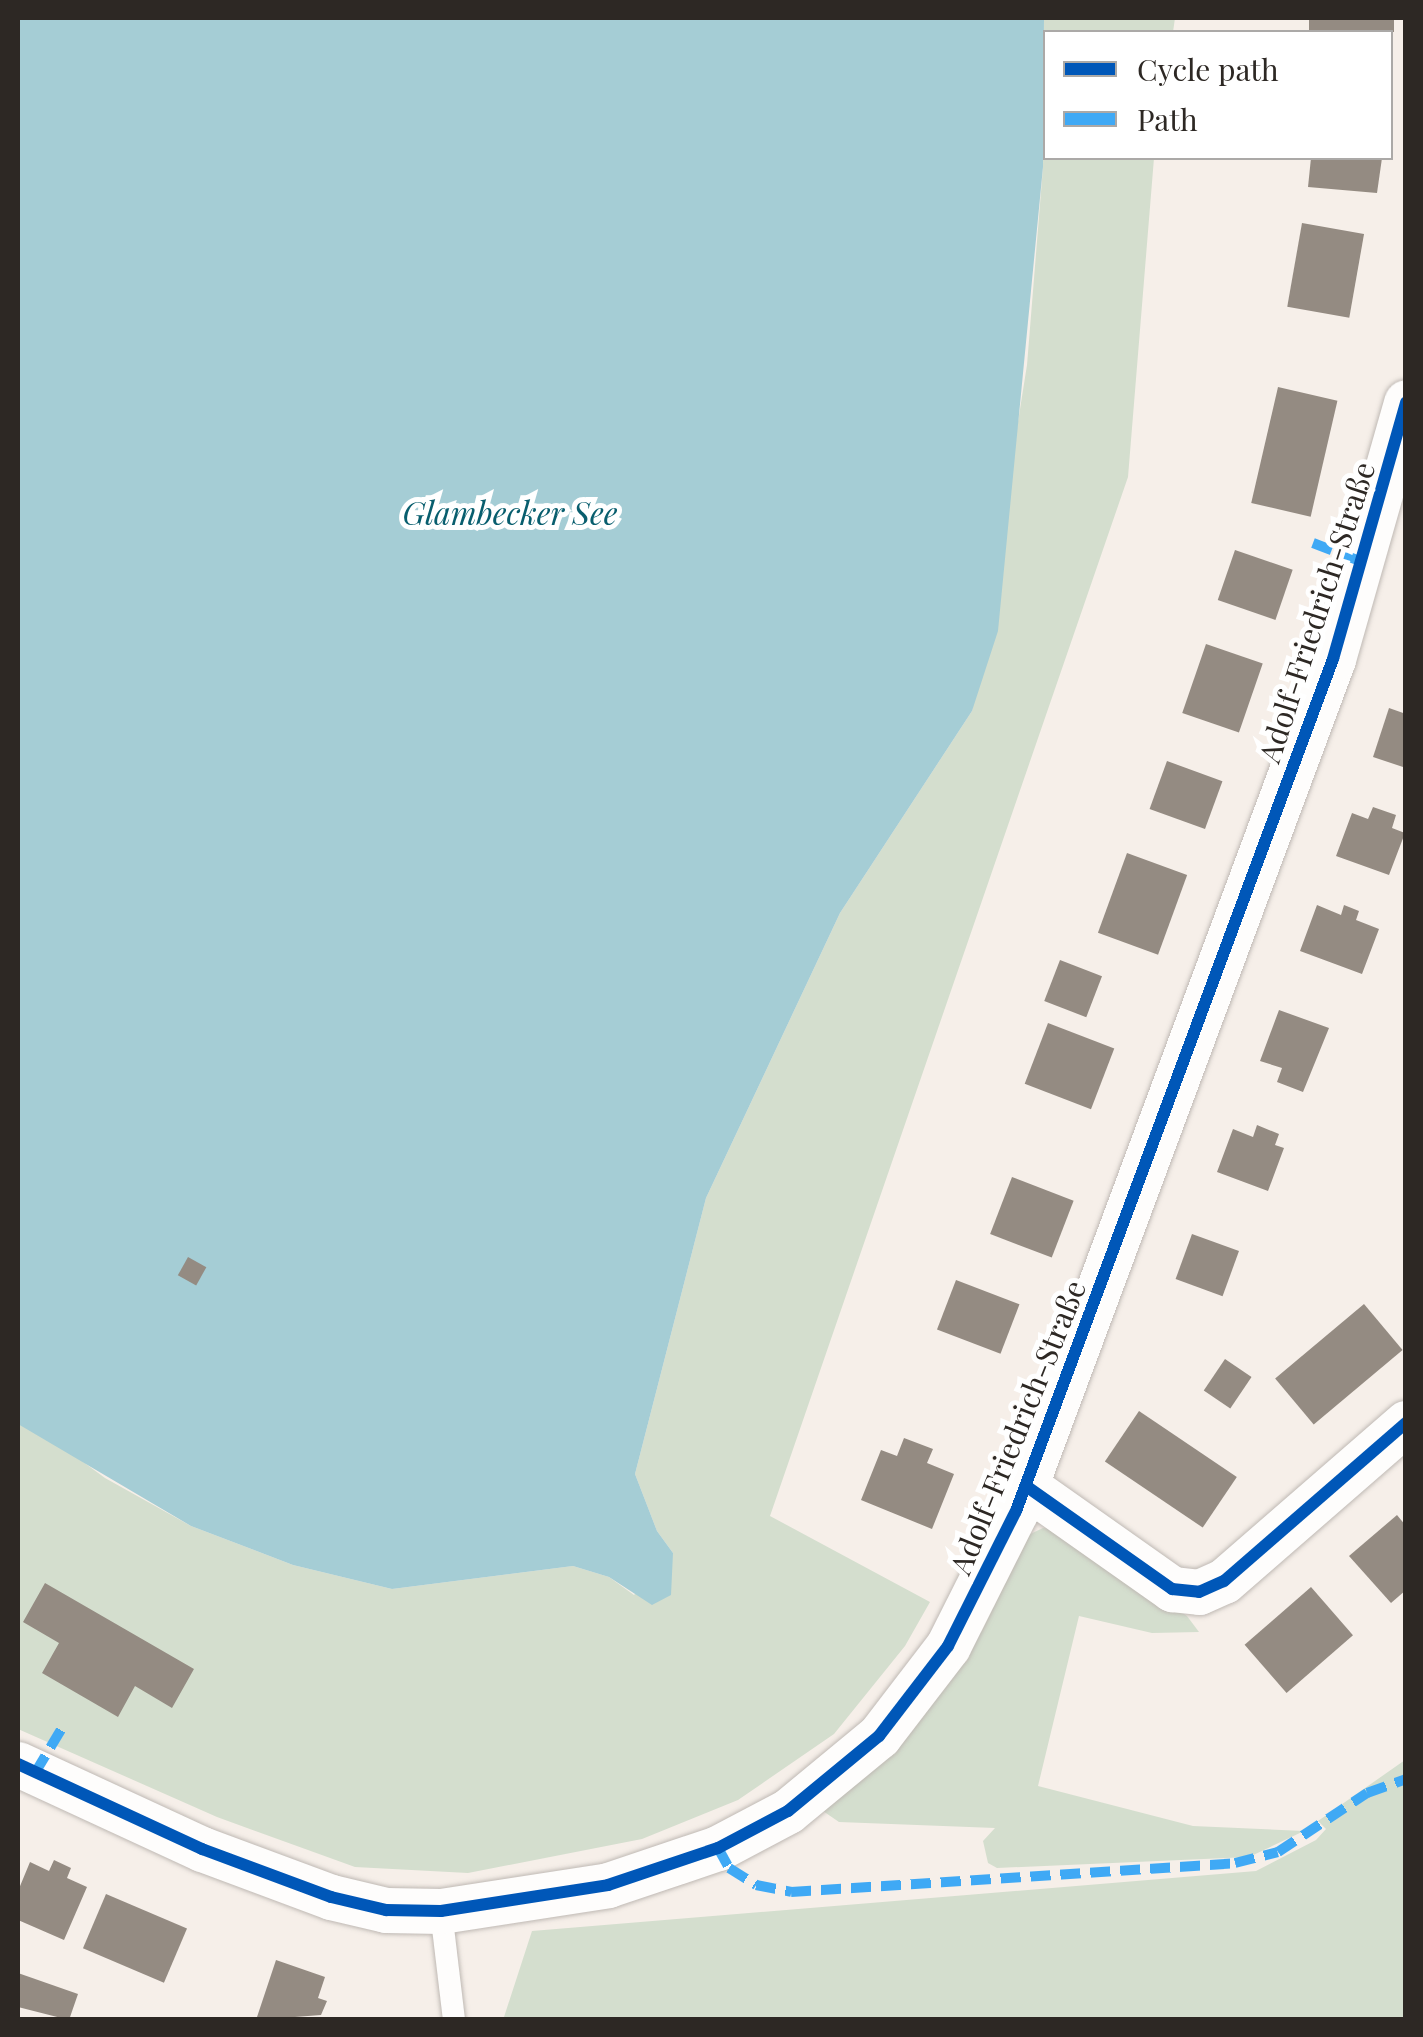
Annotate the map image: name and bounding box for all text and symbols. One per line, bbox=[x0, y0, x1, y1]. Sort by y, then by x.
legend bbox=[1043, 30, 1393, 160]
text: Cycle path bbox=[1137, 49, 1279, 89]
text: Path bbox=[1137, 99, 1198, 139]
street label: Adolf-Friedrich-Straße bbox=[1250, 457, 1382, 767]
water label: Glambecker See bbox=[403, 493, 617, 531]
street label: Adolf-Friedrich-Straße bbox=[942, 1275, 1092, 1579]

